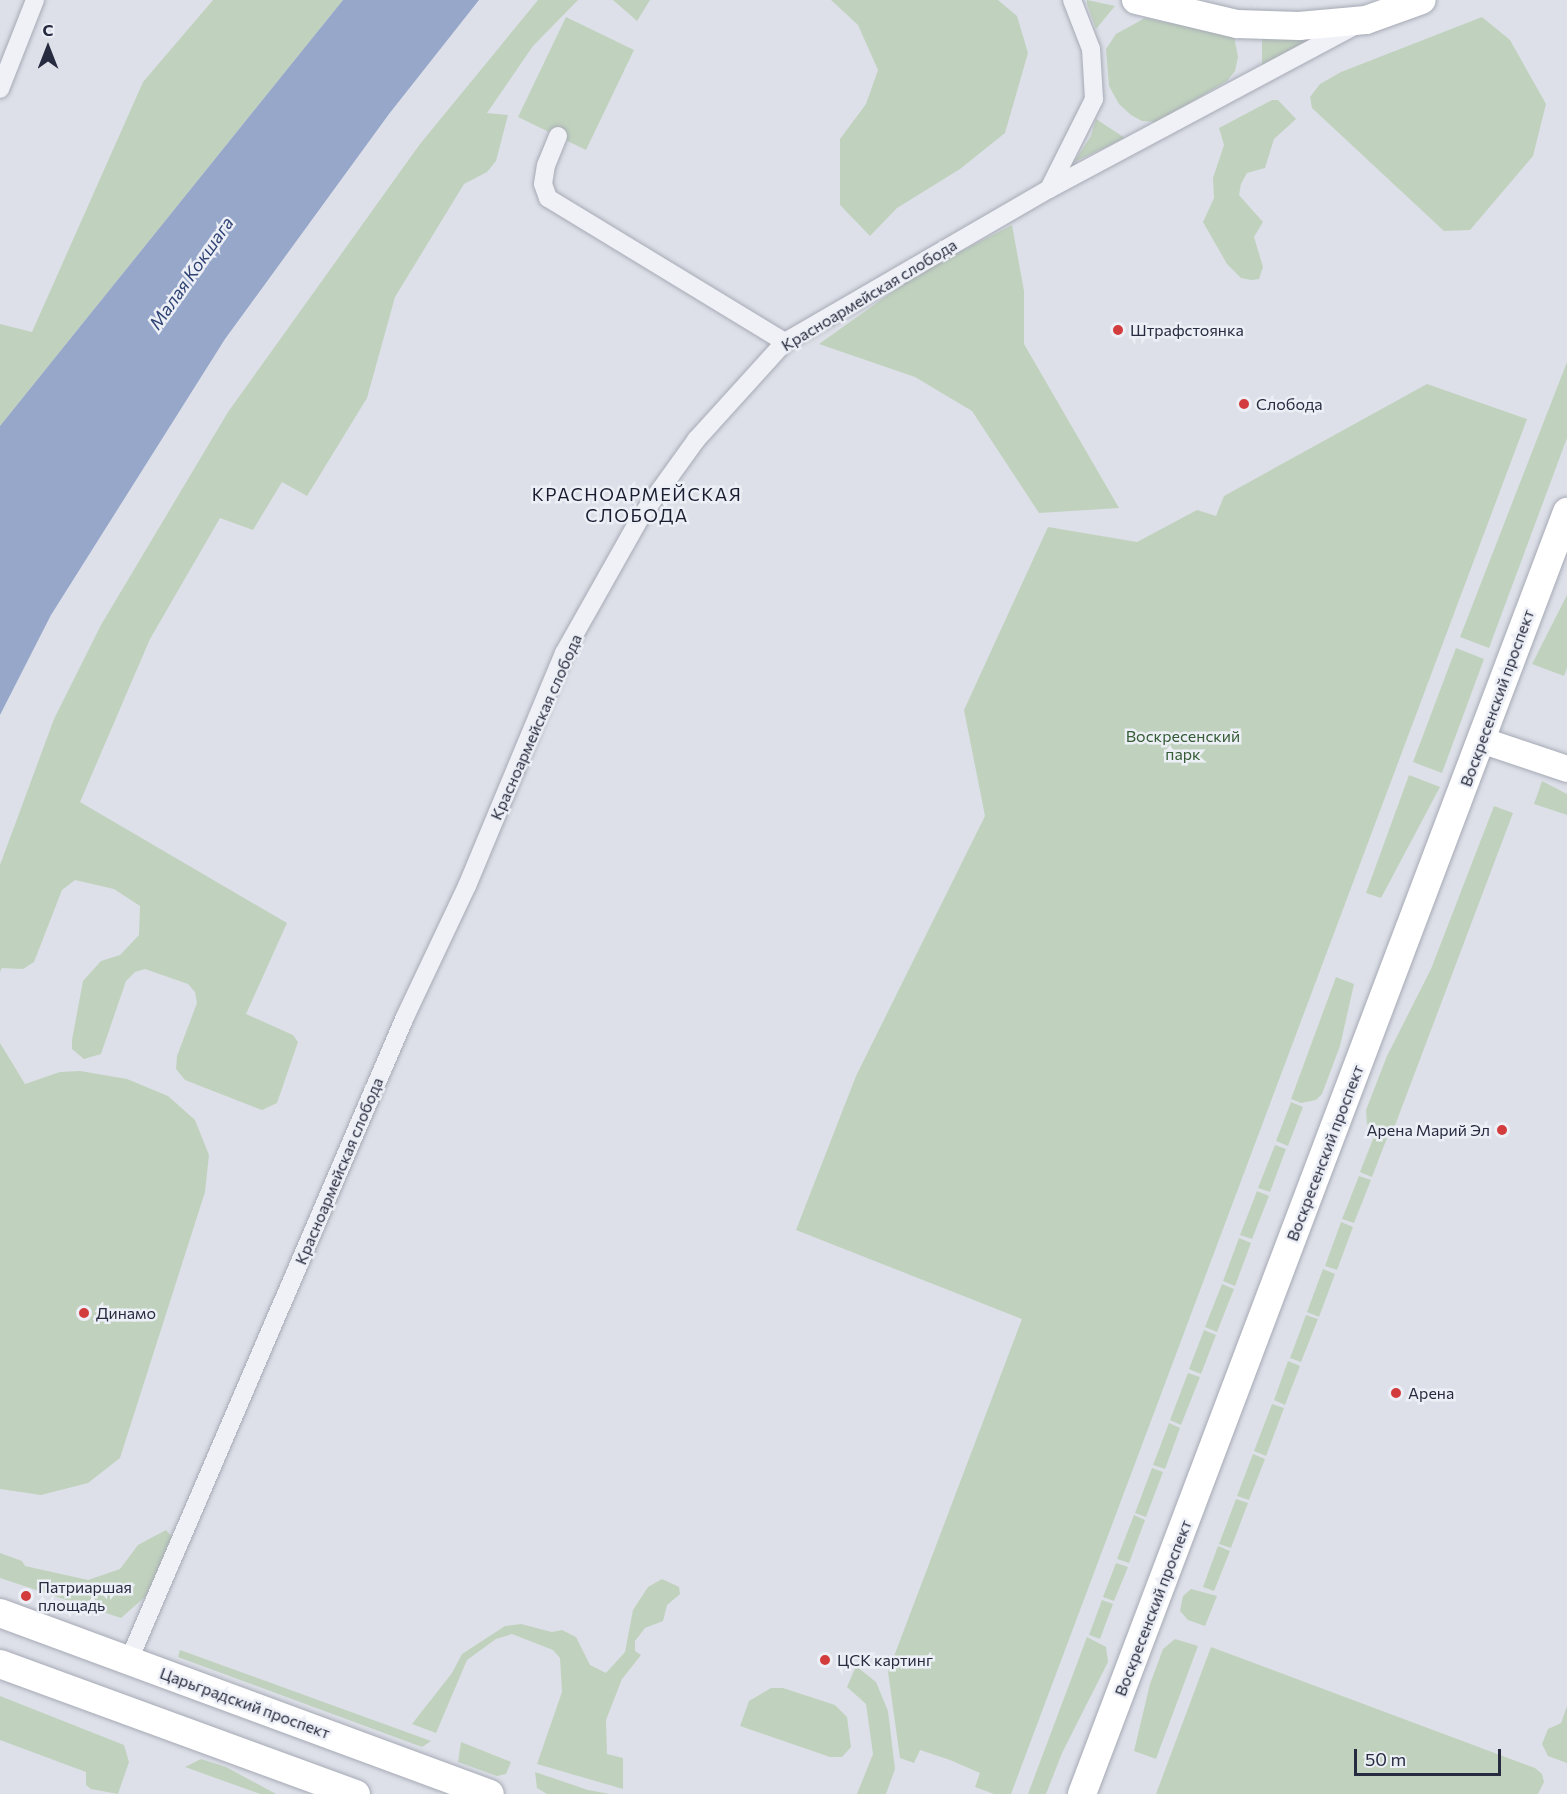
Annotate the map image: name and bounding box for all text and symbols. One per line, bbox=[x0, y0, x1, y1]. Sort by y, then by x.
north arrow bbox=[18, 18, 78, 78]
text: С bbox=[43, 20, 53, 39]
water label: Малая Кокшага bbox=[144, 213, 238, 333]
street label: Красноармейская слобода bbox=[778, 235, 960, 355]
place label: Штрафстоянка bbox=[1130, 320, 1244, 340]
marker: Штрафстоянка bbox=[1111, 323, 1125, 337]
place label: Слобода bbox=[1256, 394, 1323, 414]
marker: Слобода bbox=[1237, 397, 1251, 411]
district label: КРАСНОАРМЕЙСКАЯ СЛОБОДА bbox=[532, 484, 742, 526]
street label: Воскресенский проспект bbox=[1456, 607, 1538, 789]
street label: Красноармейская слобода bbox=[486, 631, 586, 823]
park label: Воскресенский парк bbox=[1126, 726, 1240, 764]
street label: Воскресенский проспект bbox=[1283, 1062, 1367, 1244]
street label: Красноармейская слобода bbox=[291, 1075, 387, 1267]
place label: Арена Марий Эл bbox=[1366, 1120, 1490, 1140]
marker: Арена Марий Эл bbox=[1495, 1123, 1509, 1137]
place label: Динамо bbox=[96, 1303, 156, 1323]
marker: Динамо bbox=[77, 1306, 91, 1320]
place label: Арена bbox=[1408, 1383, 1454, 1403]
marker: Арена bbox=[1389, 1386, 1403, 1400]
street label: Воскресенский проспект bbox=[1111, 1517, 1195, 1699]
place label: Патриаршая площадь bbox=[38, 1577, 132, 1615]
marker: Патриаршая площадь bbox=[19, 1589, 33, 1603]
place label: ЦСК картинг bbox=[837, 1650, 933, 1670]
marker: ЦСК картинг bbox=[818, 1653, 832, 1667]
street label: Царьградский проспект bbox=[157, 1663, 333, 1743]
scale bar bbox=[1357, 1737, 1504, 1775]
text: 50 m bbox=[1365, 1748, 1406, 1770]

